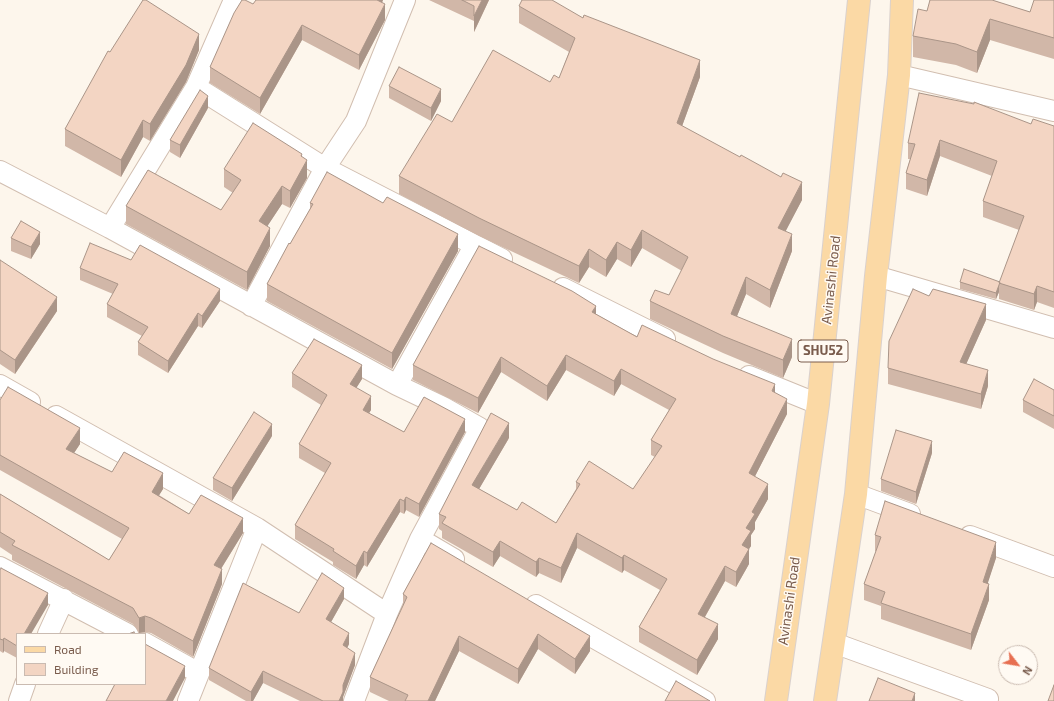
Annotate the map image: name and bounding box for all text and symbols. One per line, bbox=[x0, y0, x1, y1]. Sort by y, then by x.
street label: Avinashi Road bbox=[818, 235, 844, 325]
road number: SHU52 bbox=[798, 340, 848, 362]
street label: Avinashi Road bbox=[774, 556, 804, 646]
legend bbox=[16, 633, 146, 685]
text: Road bbox=[54, 642, 82, 656]
north arrow bbox=[998, 645, 1038, 685]
text: Building bbox=[54, 662, 98, 676]
text: N bbox=[1020, 664, 1035, 678]

